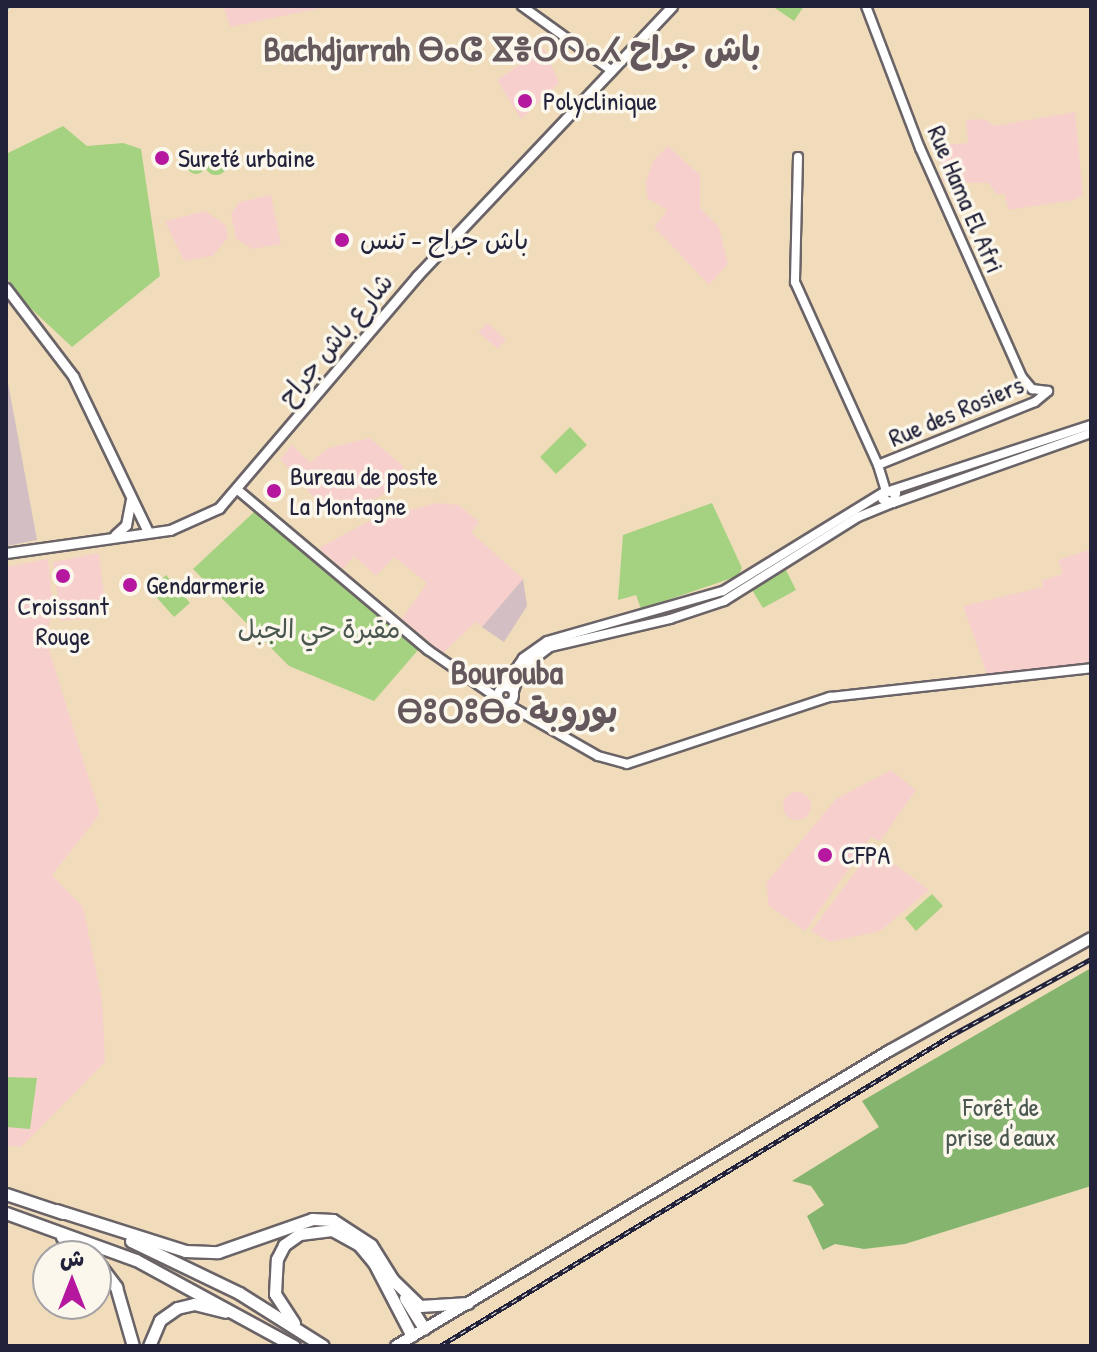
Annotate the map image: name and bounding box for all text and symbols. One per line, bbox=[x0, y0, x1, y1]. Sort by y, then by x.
district label: Bachdjarrah ⴱⴰⵛ ⴵⴻⵔⵔⴰⵃ باش جراح bbox=[263, 30, 761, 70]
place label: Polyclinique bbox=[543, 85, 657, 117]
marker: Polyclinique bbox=[514, 90, 536, 112]
street label: Rue Hama El Afri bbox=[921, 121, 1011, 277]
place label: Sureté urbaine bbox=[178, 142, 315, 174]
marker: Sureté urbaine bbox=[153, 149, 171, 167]
place label: باش جراح - تنس bbox=[360, 224, 529, 256]
marker: باش جراح - تنس bbox=[331, 229, 353, 251]
street label: شارع باش جراح bbox=[271, 267, 399, 411]
street label: Rue des Rosiers bbox=[884, 369, 1028, 453]
place label: Bureau de poste La Montagne bbox=[290, 460, 438, 522]
marker: Bureau de poste La Montagne bbox=[265, 482, 283, 500]
marker: Croissant Rouge bbox=[52, 565, 74, 587]
place label: Gendarmerie bbox=[146, 569, 265, 601]
marker: Gendarmerie bbox=[121, 576, 139, 594]
place label: Croissant Rouge bbox=[17, 590, 109, 652]
park label: مقبرة حي الجبل bbox=[238, 613, 400, 645]
district label: Bourouba ⴱⵓⵔⵓⴱⴰ بوروبة bbox=[396, 652, 618, 732]
place label: CFPA bbox=[841, 839, 890, 871]
marker: CFPA bbox=[816, 846, 834, 864]
park label: Forêt de prise d'eaux bbox=[946, 1091, 1056, 1152]
north arrow bbox=[32, 1240, 112, 1320]
text: ش bbox=[60, 1243, 84, 1273]

